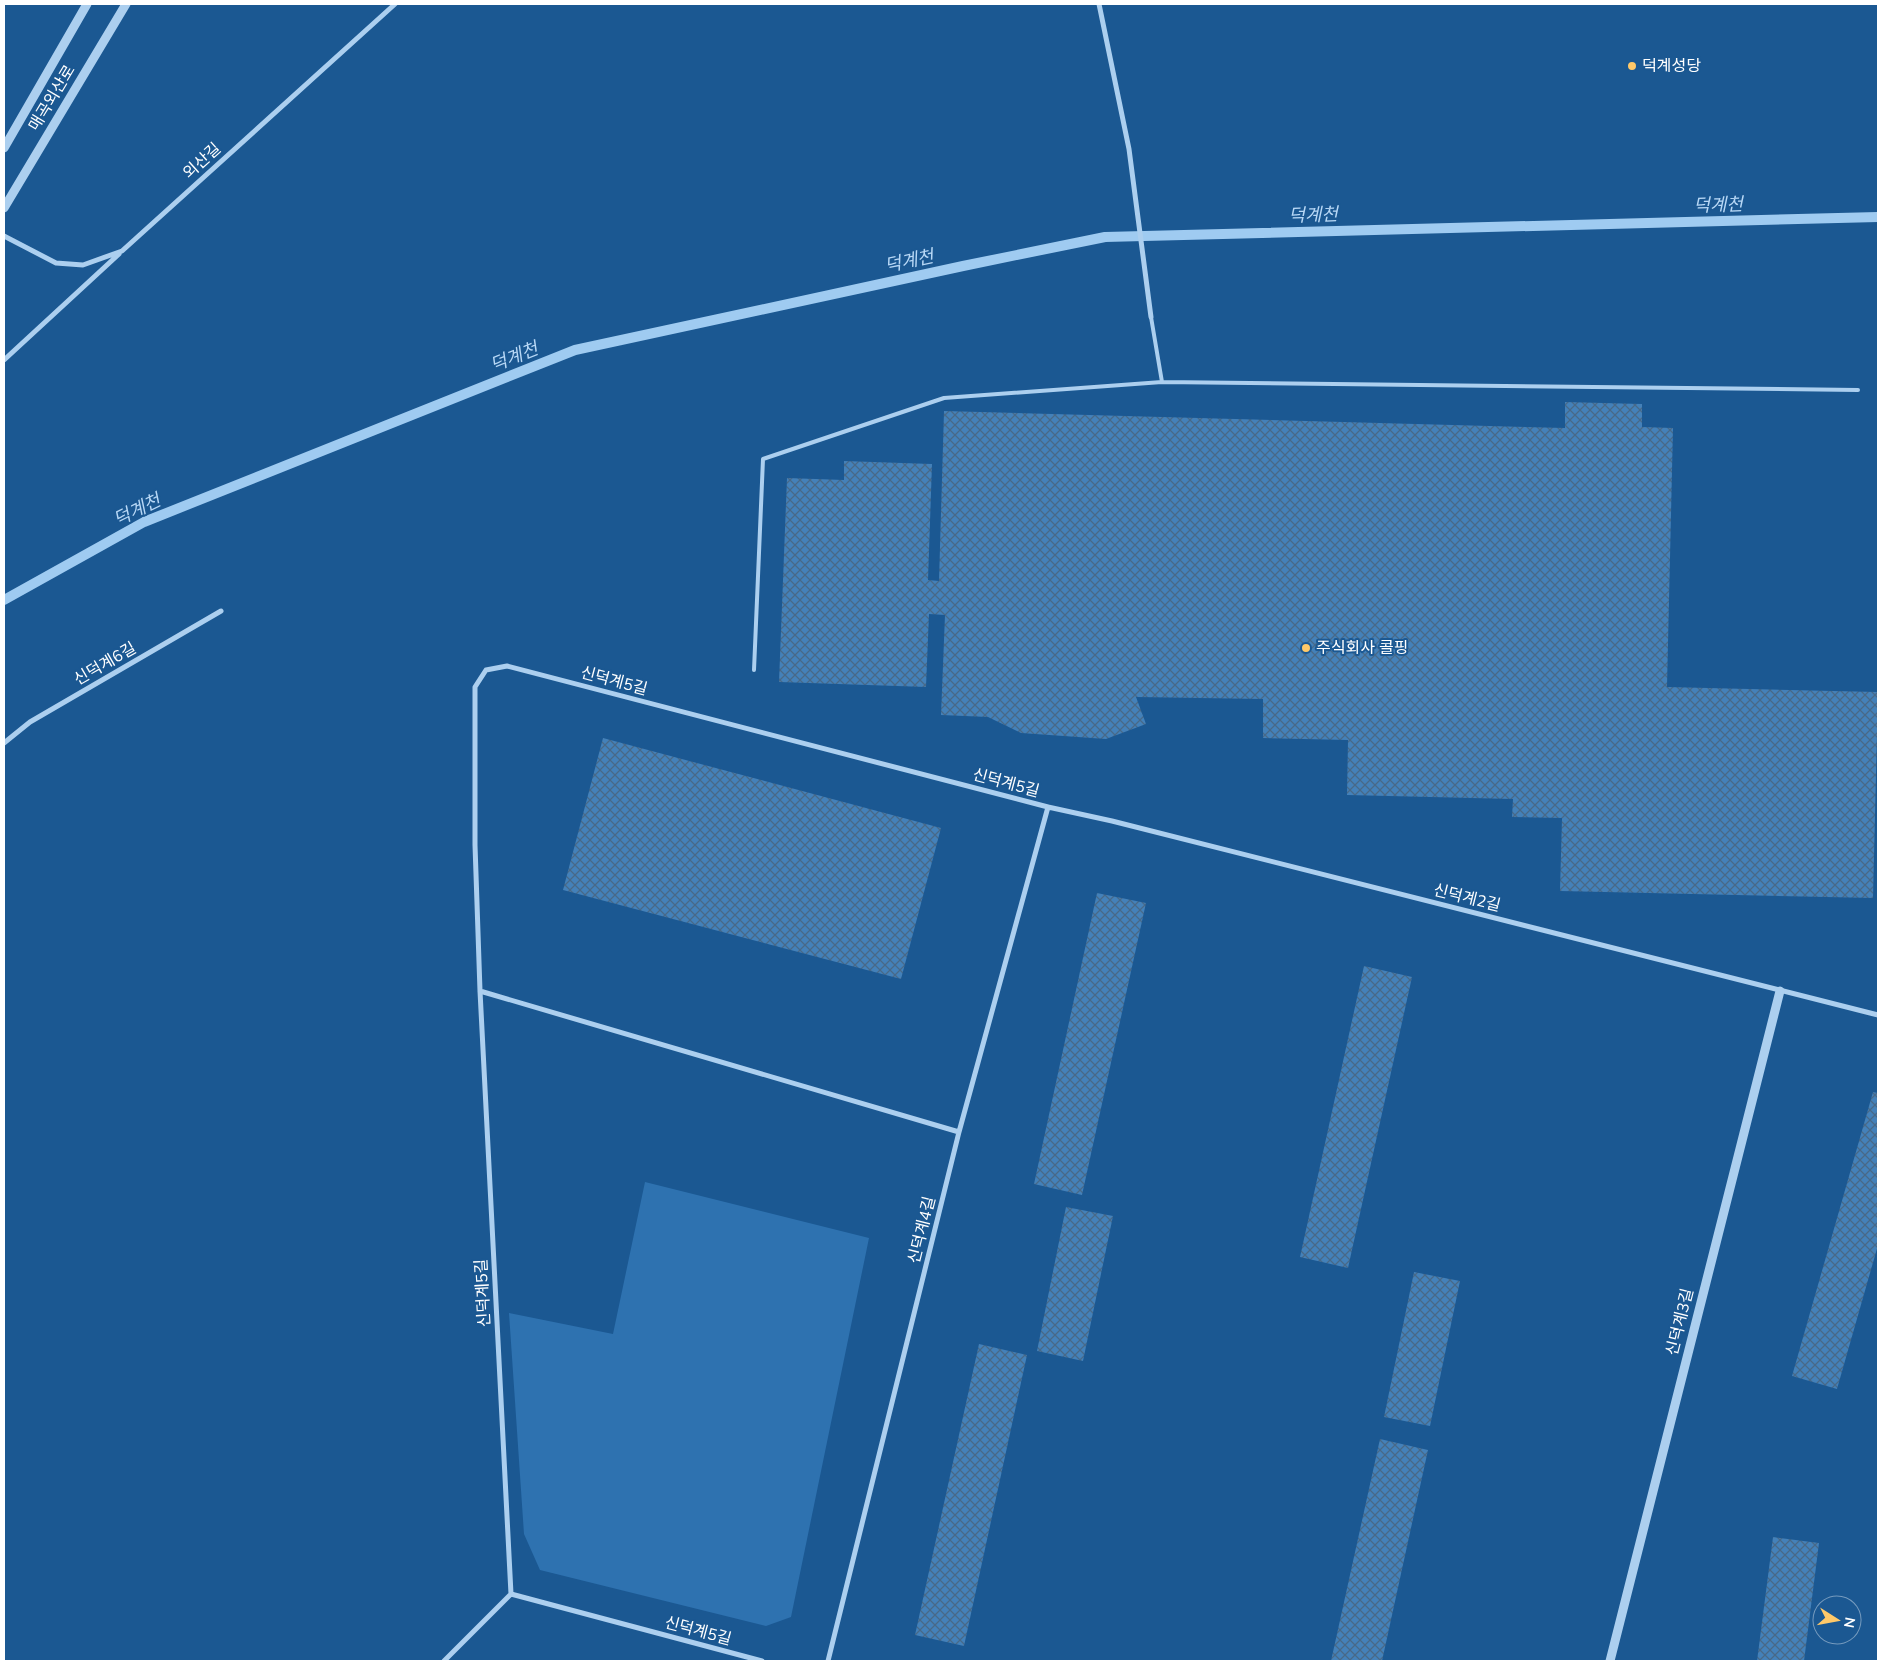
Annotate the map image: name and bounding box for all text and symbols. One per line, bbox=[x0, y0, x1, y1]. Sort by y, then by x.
place label: 덕계성당 bbox=[1642, 55, 1701, 77]
marker: 덕계성당 bbox=[1626, 60, 1638, 72]
street label: 매곡외산로 bbox=[24, 61, 81, 135]
street label: 외산길 bbox=[178, 138, 226, 184]
water label: 덕계천 bbox=[1693, 192, 1746, 218]
water label: 덕계천 bbox=[1288, 202, 1341, 228]
water label: 덕계천 bbox=[882, 244, 938, 278]
water label: 덕계천 bbox=[486, 336, 544, 377]
water label: 덕계천 bbox=[109, 487, 167, 532]
street label: 신덕계6길 bbox=[70, 637, 140, 691]
place label: 주식회사 콜핑 bbox=[1316, 637, 1408, 659]
marker: 주식회사 콜핑 bbox=[1300, 642, 1312, 654]
street label: 신덕계5길 bbox=[578, 662, 650, 700]
street label: 신덕계5길 bbox=[970, 764, 1042, 802]
street label: 신덕계2길 bbox=[1431, 879, 1503, 917]
street label: 신덕계4길 bbox=[903, 1194, 941, 1266]
street label: 신덕계5길 bbox=[470, 1258, 496, 1328]
street label: 신덕계3길 bbox=[1661, 1286, 1699, 1358]
north arrow bbox=[1812, 1595, 1862, 1645]
street label: 신덕계5길 bbox=[662, 1612, 734, 1650]
text: N bbox=[1839, 1615, 1860, 1629]

